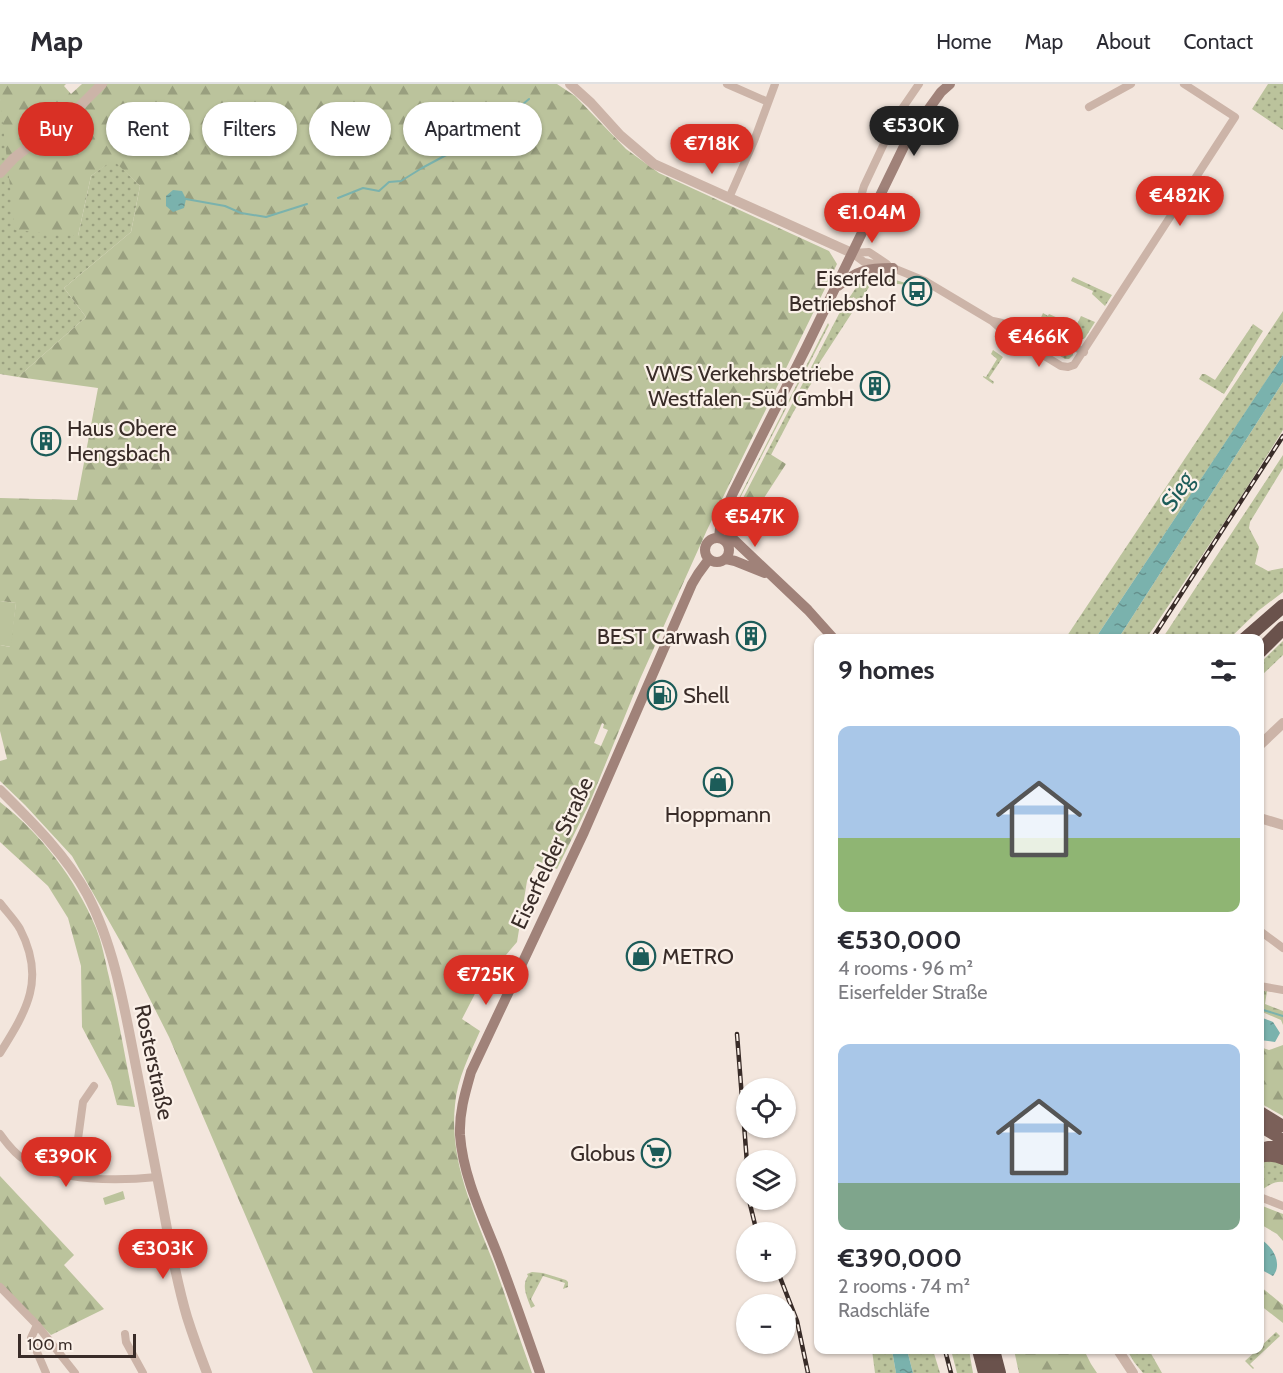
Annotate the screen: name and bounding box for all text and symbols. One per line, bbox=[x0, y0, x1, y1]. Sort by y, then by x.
text: Map bbox=[30, 24, 83, 58]
text: Home bbox=[936, 29, 992, 54]
text: Map bbox=[1025, 29, 1063, 54]
text: About bbox=[1096, 29, 1150, 54]
text: Contact bbox=[1183, 29, 1253, 54]
chip: Buy bbox=[18, 102, 94, 156]
chip: Rent bbox=[106, 102, 190, 156]
chip: Filters bbox=[202, 102, 297, 156]
chip: New bbox=[309, 102, 391, 156]
chip: Apartment bbox=[403, 102, 542, 156]
pin: €530K bbox=[872, 106, 956, 157]
text: €530K bbox=[884, 113, 945, 137]
pin: €718K bbox=[670, 124, 754, 175]
text: €718K bbox=[684, 131, 740, 155]
pin: €482K bbox=[1138, 176, 1222, 227]
text: €482K bbox=[1150, 183, 1210, 207]
pin: €1.04M bbox=[823, 193, 921, 244]
text: €1.04M bbox=[838, 200, 906, 224]
place label: Eiserfeld Betriebshof bbox=[789, 265, 896, 317]
bus stop icon: Eiserfeld Betriebshof bbox=[901, 275, 933, 307]
pin: €466K bbox=[997, 317, 1081, 368]
text: €466K bbox=[1009, 324, 1069, 348]
place label: VWS Verkehrsbetriebe Westfalen-Süd GmbH bbox=[646, 360, 854, 412]
building icon: VWS Verkehrsbetriebe Westfalen-Süd GmbH bbox=[859, 370, 891, 402]
place label: Haus Obere Hengsbach bbox=[67, 415, 177, 467]
building icon: Haus Obere Hengsbach bbox=[30, 425, 62, 457]
water label: Sieg bbox=[1154, 465, 1201, 516]
pin: €547K bbox=[713, 497, 797, 548]
text: €547K bbox=[726, 504, 784, 528]
building icon: BEST Carwash bbox=[735, 620, 767, 652]
place label: BEST Carwash bbox=[597, 623, 730, 650]
text: 9 homes bbox=[838, 654, 935, 686]
icon: filters bbox=[1207, 654, 1240, 687]
fuel station icon: Shell bbox=[646, 679, 678, 711]
place label: Shell bbox=[683, 682, 730, 709]
icon: home bbox=[985, 765, 1093, 873]
shop icon: Hoppmann bbox=[702, 766, 734, 798]
street label: Eiserfelder Straße bbox=[505, 773, 599, 933]
place label: Hoppmann bbox=[665, 801, 771, 828]
text: €530,000 bbox=[838, 924, 962, 956]
shop icon: METRO bbox=[625, 940, 657, 972]
place label: METRO bbox=[662, 943, 734, 970]
pin: €725K bbox=[444, 955, 528, 1006]
text: 4 rooms · 96 m² bbox=[838, 956, 973, 980]
text: €725K bbox=[458, 962, 514, 986]
text: Eiserfelder Straße bbox=[838, 980, 988, 1004]
street label: Rosterstraße bbox=[129, 1002, 179, 1122]
map controls bbox=[736, 1078, 796, 1354]
button: locate bbox=[736, 1078, 796, 1138]
icon: home bbox=[985, 1083, 1093, 1191]
pin: €390K bbox=[24, 1137, 108, 1188]
supermarket icon: Globus bbox=[640, 1137, 672, 1169]
place label: Globus bbox=[570, 1140, 635, 1167]
text: €390K bbox=[35, 1144, 97, 1168]
button: layers bbox=[736, 1150, 796, 1210]
button: + bbox=[736, 1222, 796, 1282]
pin: €303K bbox=[121, 1229, 205, 1280]
text: €303K bbox=[132, 1236, 194, 1260]
text: €390,000 bbox=[838, 1242, 962, 1274]
text: 2 rooms · 74 m² bbox=[838, 1274, 970, 1298]
button: − bbox=[736, 1294, 796, 1354]
text: Radschläfe bbox=[838, 1298, 930, 1322]
scale bar bbox=[18, 1331, 136, 1358]
text: 100 m bbox=[27, 1335, 72, 1354]

